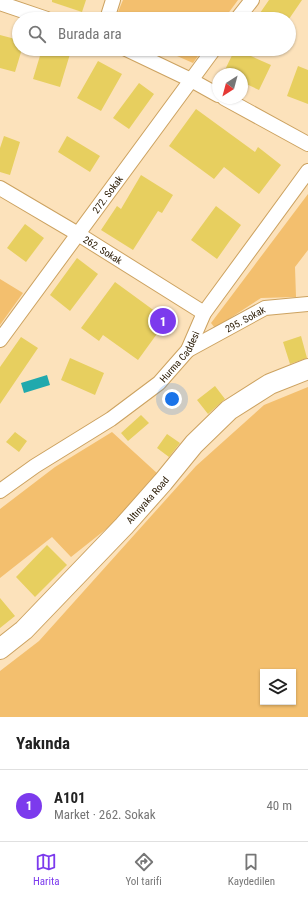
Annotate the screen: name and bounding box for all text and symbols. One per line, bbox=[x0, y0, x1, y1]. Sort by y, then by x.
search box bbox=[12, 12, 296, 56]
icon: search bbox=[26, 23, 48, 45]
text: Burada ara bbox=[58, 25, 122, 43]
north arrow bbox=[212, 68, 248, 104]
street label: 272. Sokak bbox=[90, 173, 125, 215]
street label: 262. Sokak bbox=[81, 233, 125, 266]
street label: 295. Sokak bbox=[223, 303, 267, 334]
pin: 1 bbox=[150, 306, 176, 336]
street label: Hurma Caddesi bbox=[157, 329, 201, 384]
your location bbox=[162, 389, 182, 409]
street label: Altınyaka Road bbox=[124, 474, 171, 525]
map controls bbox=[260, 669, 296, 705]
button: layers bbox=[260, 669, 296, 705]
text: Yakında bbox=[16, 733, 70, 753]
text: A101 bbox=[54, 789, 86, 807]
text: 1 bbox=[26, 798, 32, 813]
text: 40 m bbox=[266, 798, 292, 813]
text: Market · 262. Sokak bbox=[54, 807, 156, 822]
tab: Harita bbox=[33, 851, 59, 888]
tab: Yol tarifi bbox=[125, 851, 162, 888]
tab: Kaydedilen bbox=[228, 851, 275, 888]

